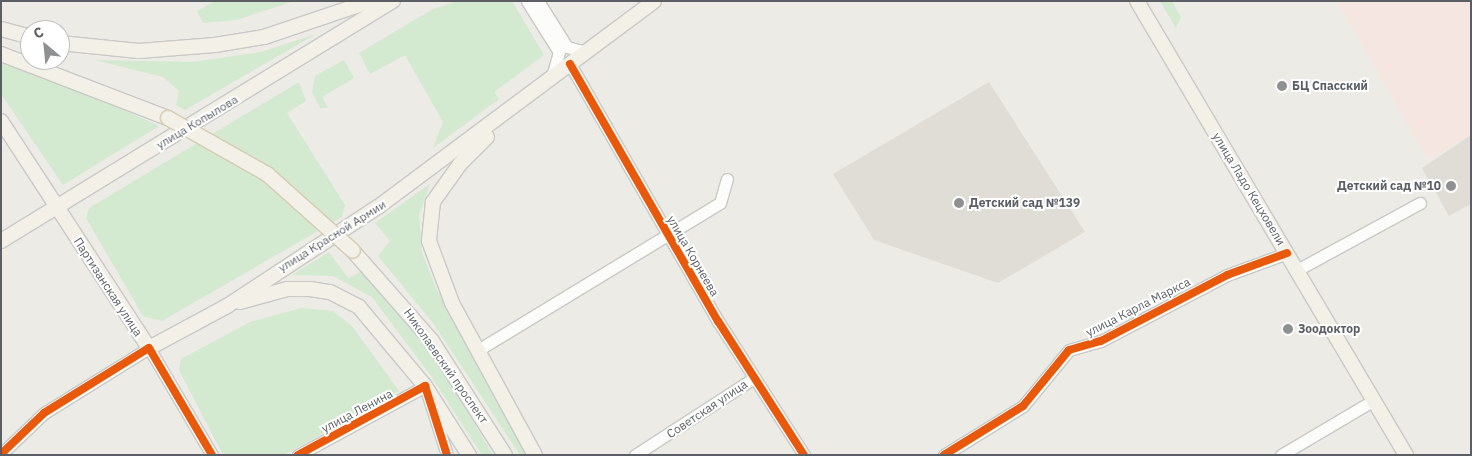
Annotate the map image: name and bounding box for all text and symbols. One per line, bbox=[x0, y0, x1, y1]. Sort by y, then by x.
north arrow bbox=[20, 20, 70, 70]
text: С bbox=[30, 23, 47, 43]
place label: БЦ Спасский bbox=[1292, 79, 1368, 93]
marker: БЦ Спасский bbox=[1276, 80, 1288, 92]
street label: улица Копылова bbox=[154, 92, 240, 152]
street label: улица Ладо Кецховели bbox=[1210, 130, 1288, 248]
place label: Детский сад №10 bbox=[1337, 179, 1441, 193]
marker: Детский сад №10 bbox=[1445, 180, 1457, 192]
place label: Детский сад №139 bbox=[969, 196, 1080, 210]
street label: улица Красной Армии bbox=[276, 197, 388, 275]
marker: Детский сад №139 bbox=[953, 197, 965, 209]
street label: улица Корнеева bbox=[664, 213, 722, 299]
street label: Партизанская улица bbox=[71, 235, 145, 339]
street label: улица Карла Маркса bbox=[1083, 274, 1193, 340]
street label: Николаевский проспект bbox=[401, 306, 491, 426]
place label: Зоодоктор bbox=[1298, 322, 1360, 336]
marker: Зоодоктор bbox=[1282, 323, 1294, 335]
street label: Советская улица bbox=[664, 377, 750, 441]
street label: улица Ленина bbox=[319, 386, 395, 436]

